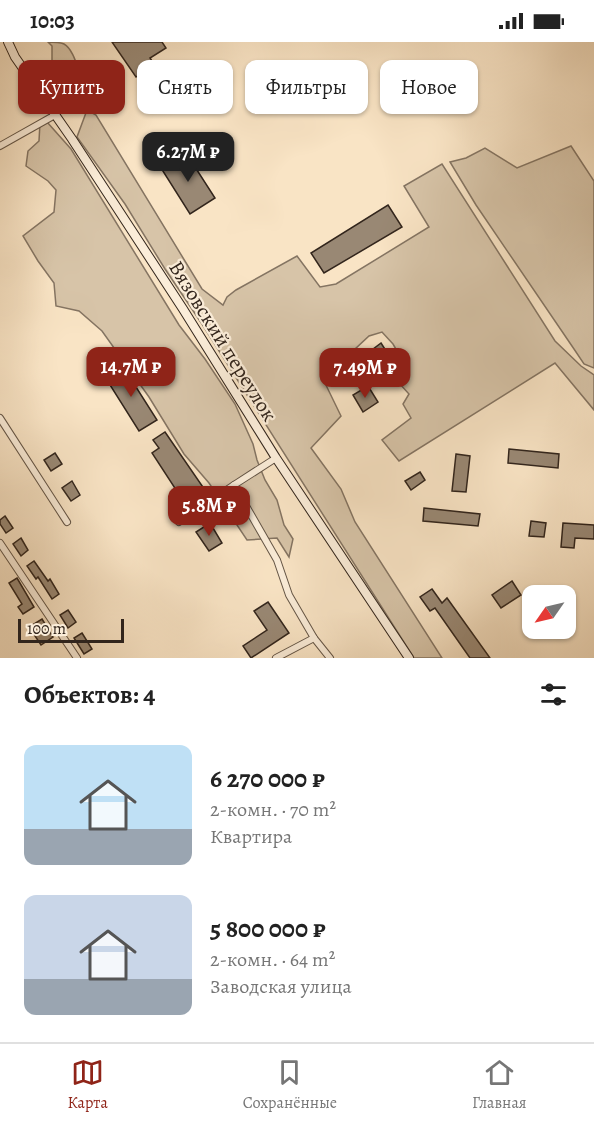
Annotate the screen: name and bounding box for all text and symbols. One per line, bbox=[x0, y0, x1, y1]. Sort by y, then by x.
text: 10:03 bbox=[30, 6, 75, 36]
chip: Купить bbox=[18, 60, 125, 114]
chip: Снять bbox=[137, 60, 233, 114]
chip: Фильтры bbox=[245, 60, 368, 114]
chip: Новое bbox=[380, 60, 478, 114]
pin: 6.27M ₽ bbox=[133, 132, 243, 183]
text: 6.27M ₽ bbox=[156, 138, 220, 165]
street label: Вязовский переулок bbox=[162, 255, 284, 427]
pin: 14.7M ₽ bbox=[76, 347, 186, 398]
pin: 7.49M ₽ bbox=[310, 348, 420, 399]
text: 14.7M ₽ bbox=[100, 353, 162, 380]
text: 7.49M ₽ bbox=[333, 354, 397, 381]
pin: 5.8M ₽ bbox=[160, 486, 258, 537]
text: 5.8M ₽ bbox=[182, 492, 236, 519]
north arrow bbox=[522, 585, 576, 639]
map controls bbox=[522, 585, 576, 639]
scale bar bbox=[18, 616, 124, 644]
text: 100 m bbox=[27, 618, 66, 640]
text: Объектов: 4 bbox=[24, 677, 156, 712]
icon: filters bbox=[537, 678, 570, 711]
text: 6 270 000 ₽ bbox=[210, 761, 325, 796]
icon: home bbox=[72, 769, 144, 841]
text: 2-комн. · 70 m² bbox=[210, 796, 336, 823]
text: Квартира bbox=[210, 823, 292, 850]
text: 5 800 000 ₽ bbox=[210, 911, 326, 946]
icon: home bbox=[72, 919, 144, 991]
text: 2-комн. · 64 m² bbox=[210, 946, 335, 973]
text: Заводская улица bbox=[210, 973, 352, 1000]
tab: Карта bbox=[67, 1056, 108, 1114]
tab: Сохранённые bbox=[243, 1056, 337, 1114]
tab: Главная bbox=[472, 1056, 527, 1114]

